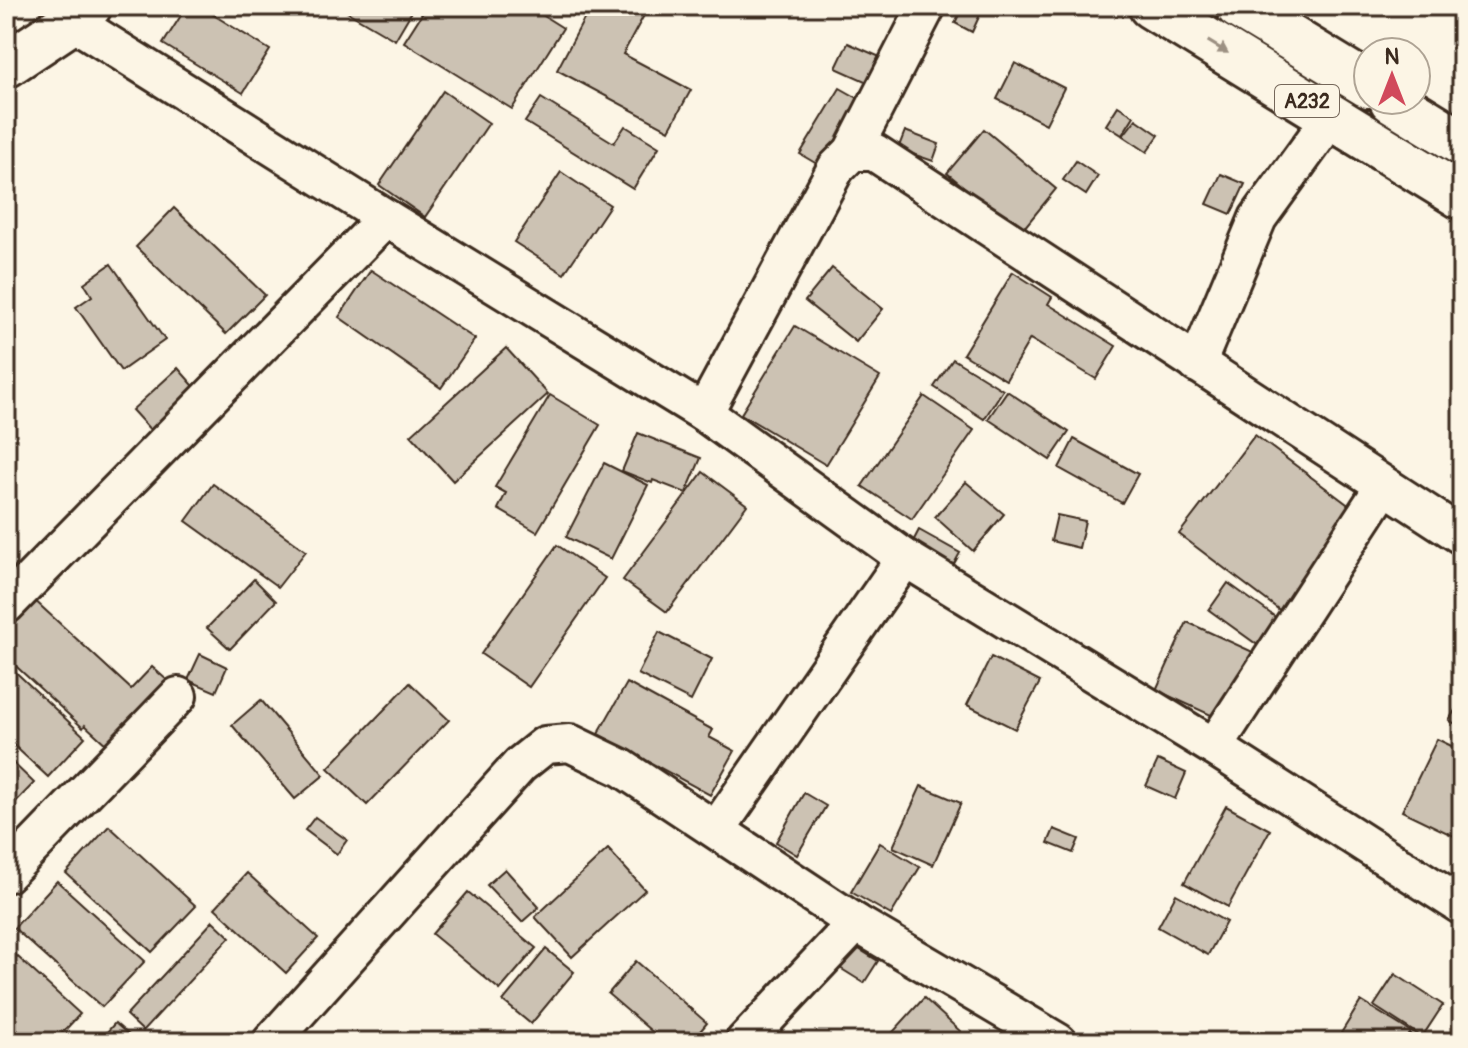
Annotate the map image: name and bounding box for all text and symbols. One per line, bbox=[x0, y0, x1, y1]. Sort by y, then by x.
north arrow bbox=[1352, 36, 1432, 116]
one-way arrow bbox=[1207, 39, 1229, 53]
text: N bbox=[1385, 43, 1400, 71]
road number: A232 bbox=[1275, 85, 1339, 117]

